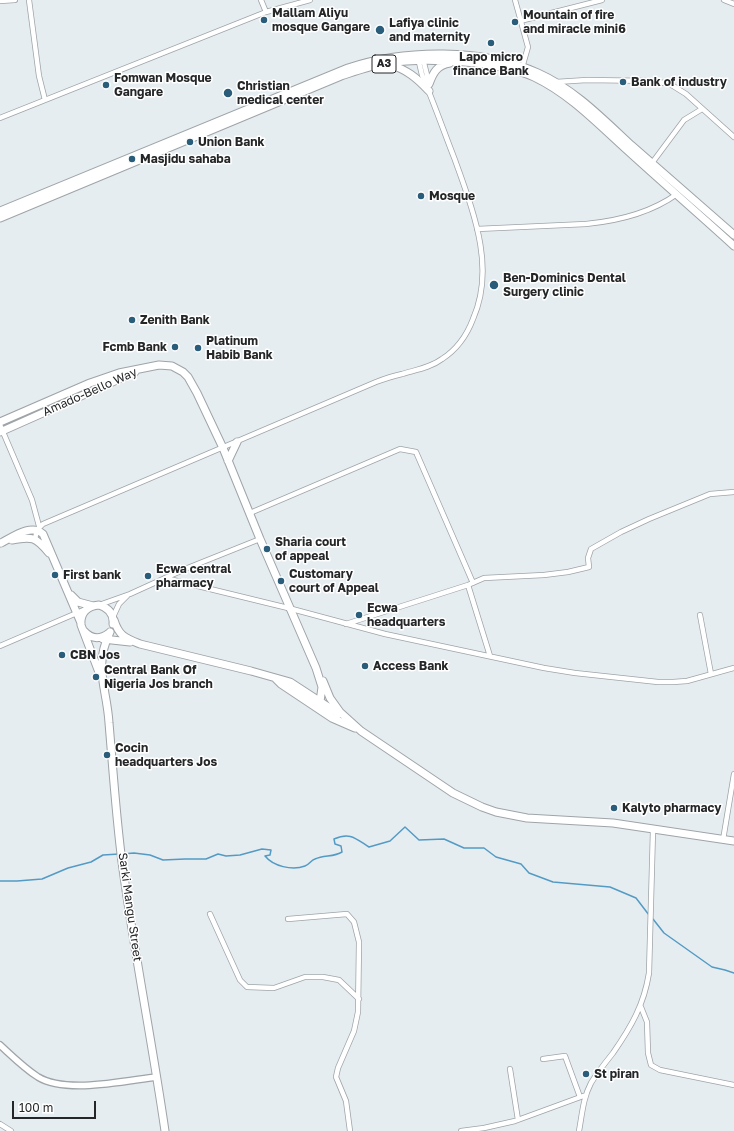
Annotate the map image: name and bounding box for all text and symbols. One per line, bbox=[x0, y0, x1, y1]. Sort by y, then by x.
place label: Mallam Aliyu mosque Gangare bbox=[272, 6, 370, 34]
place label: Mountain of fire and miracle mini6 bbox=[523, 8, 626, 36]
marker: Mallam Aliyu mosque Gangare bbox=[259, 15, 269, 25]
place label: Lafiya clinic and maternity bbox=[389, 16, 470, 44]
marker: Mountain of fire and miracle mini6 bbox=[510, 17, 520, 27]
marker: Lafiya clinic and maternity bbox=[374, 24, 386, 36]
marker: Lapo micro finance Bank bbox=[486, 38, 496, 48]
place label: Lapo micro finance Bank bbox=[453, 50, 529, 78]
road number: A3 bbox=[372, 55, 396, 73]
place label: Fomwan Mosque Gangare bbox=[114, 71, 212, 99]
place label: Bank of industry bbox=[631, 75, 727, 89]
marker: Bank of industry bbox=[618, 77, 628, 87]
place label: Christian medical center bbox=[237, 79, 324, 107]
marker: Fomwan Mosque Gangare bbox=[101, 80, 111, 90]
marker: Christian medical center bbox=[222, 87, 234, 99]
place label: Union Bank bbox=[198, 135, 264, 149]
marker: Union Bank bbox=[185, 137, 195, 147]
place label: Masjidu sahaba bbox=[140, 152, 231, 166]
marker: Masjidu sahaba bbox=[127, 154, 137, 164]
place label: Mosque bbox=[429, 189, 475, 203]
marker: Mosque bbox=[416, 191, 426, 201]
place label: Ben-Dominics Dental Surgery clinic bbox=[503, 271, 626, 299]
marker: Ben-Dominics Dental Surgery clinic bbox=[488, 279, 500, 291]
place label: Zenith Bank bbox=[140, 313, 210, 327]
marker: Zenith Bank bbox=[127, 315, 137, 325]
place label: Platinum Habib Bank bbox=[206, 334, 273, 362]
place label: Fcmb Bank bbox=[103, 340, 167, 354]
marker: Fcmb Bank bbox=[170, 342, 180, 352]
marker: Platinum Habib Bank bbox=[193, 343, 203, 353]
street label: Amado-Bello Way bbox=[41, 365, 139, 419]
place label: Sharia court of appeal bbox=[275, 535, 346, 563]
marker: Sharia court of appeal bbox=[262, 544, 272, 554]
place label: Ecwa central pharmacy bbox=[156, 562, 231, 590]
place label: Customary court of Appeal bbox=[289, 567, 379, 595]
place label: First bank bbox=[63, 568, 121, 582]
marker: First bank bbox=[50, 570, 60, 580]
marker: Ecwa central pharmacy bbox=[143, 571, 153, 581]
marker: Customary court of Appeal bbox=[276, 576, 286, 586]
place label: Ecwa headquarters bbox=[367, 601, 445, 629]
marker: Ecwa headquarters bbox=[354, 610, 364, 620]
place label: CBN Jos bbox=[70, 648, 120, 662]
marker: CBN Jos bbox=[57, 650, 67, 660]
place label: Access Bank bbox=[373, 659, 448, 673]
marker: Access Bank bbox=[360, 661, 370, 671]
place label: Central Bank Of Nigeria Jos branch bbox=[104, 663, 213, 691]
marker: Central Bank Of Nigeria Jos branch bbox=[91, 672, 101, 682]
place label: Cocin headquarters Jos bbox=[115, 741, 217, 769]
marker: Cocin headquarters Jos bbox=[102, 750, 112, 760]
place label: Kalyto pharmacy bbox=[622, 801, 721, 815]
marker: Kalyto pharmacy bbox=[609, 803, 619, 813]
street label: Sarki Mangu Street bbox=[115, 852, 145, 962]
place label: St piran bbox=[594, 1067, 639, 1081]
marker: St piran bbox=[581, 1069, 591, 1079]
scale bar bbox=[14, 1093, 98, 1119]
text: 100 m bbox=[19, 1100, 53, 1115]

